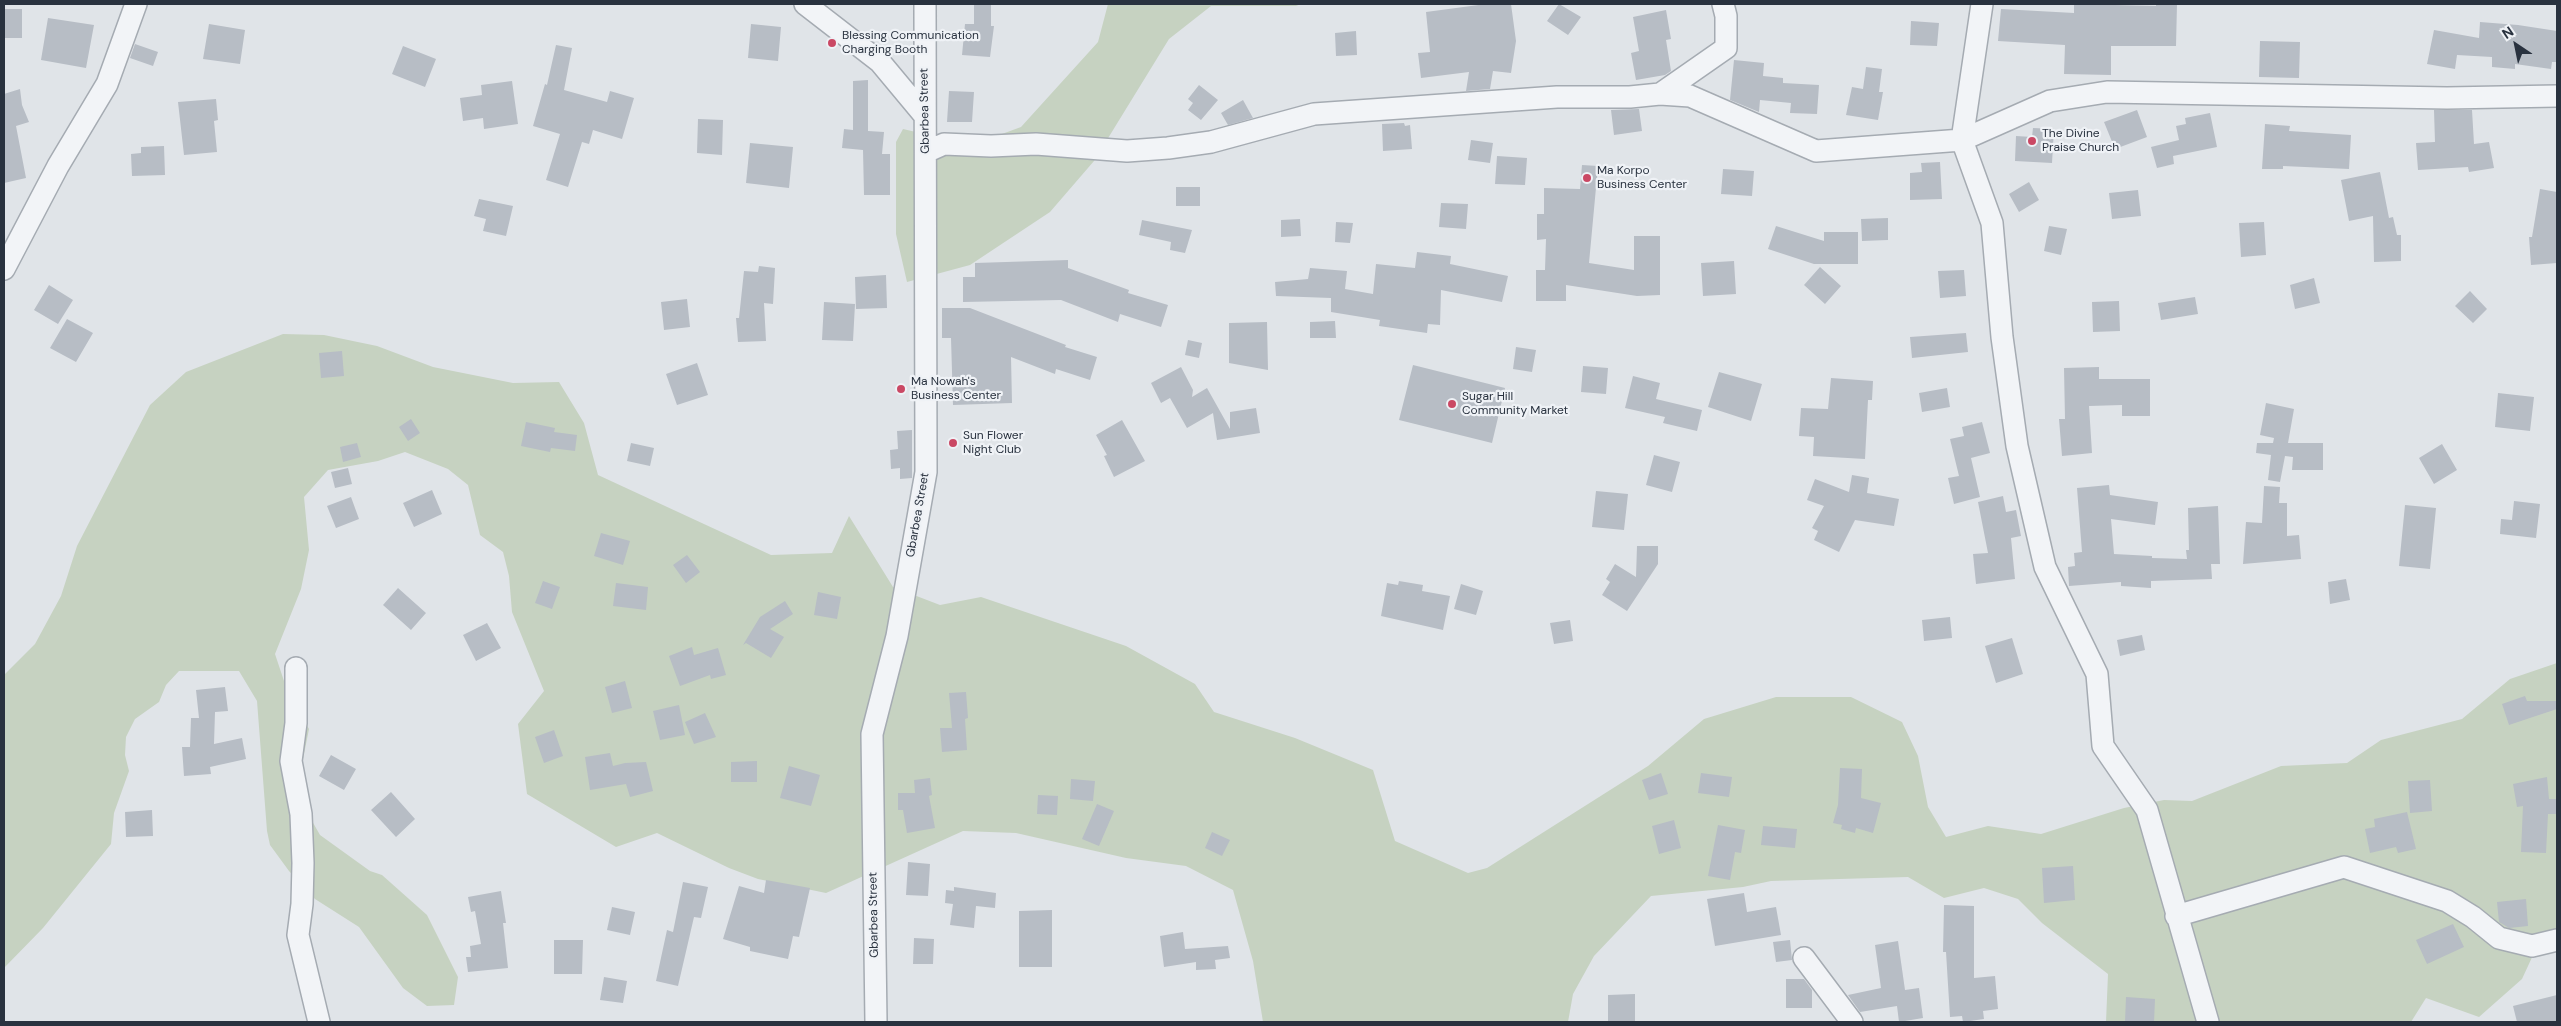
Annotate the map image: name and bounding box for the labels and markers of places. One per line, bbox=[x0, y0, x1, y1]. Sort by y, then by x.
place label: Blessing Communication Charging Booth bbox=[842, 29, 979, 57]
marker: Blessing Communication Charging Booth bbox=[826, 37, 838, 49]
place label: The Divine Praise Church bbox=[2042, 127, 2119, 155]
marker: The Divine Praise Church bbox=[2026, 135, 2038, 147]
place label: Ma Korpo Business Center bbox=[1597, 164, 1687, 192]
marker: Ma Korpo Business Center bbox=[1581, 172, 1593, 184]
place label: Ma Nowah's Business Center bbox=[911, 375, 1001, 403]
marker: Ma Nowah's Business Center bbox=[895, 383, 907, 395]
place label: Sugar Hill Community Market bbox=[1462, 390, 1568, 418]
marker: Sugar Hill Community Market bbox=[1446, 398, 1458, 410]
place label: Sun Flower Night Club bbox=[963, 429, 1023, 457]
marker: Sun Flower Night Club bbox=[947, 437, 959, 449]

